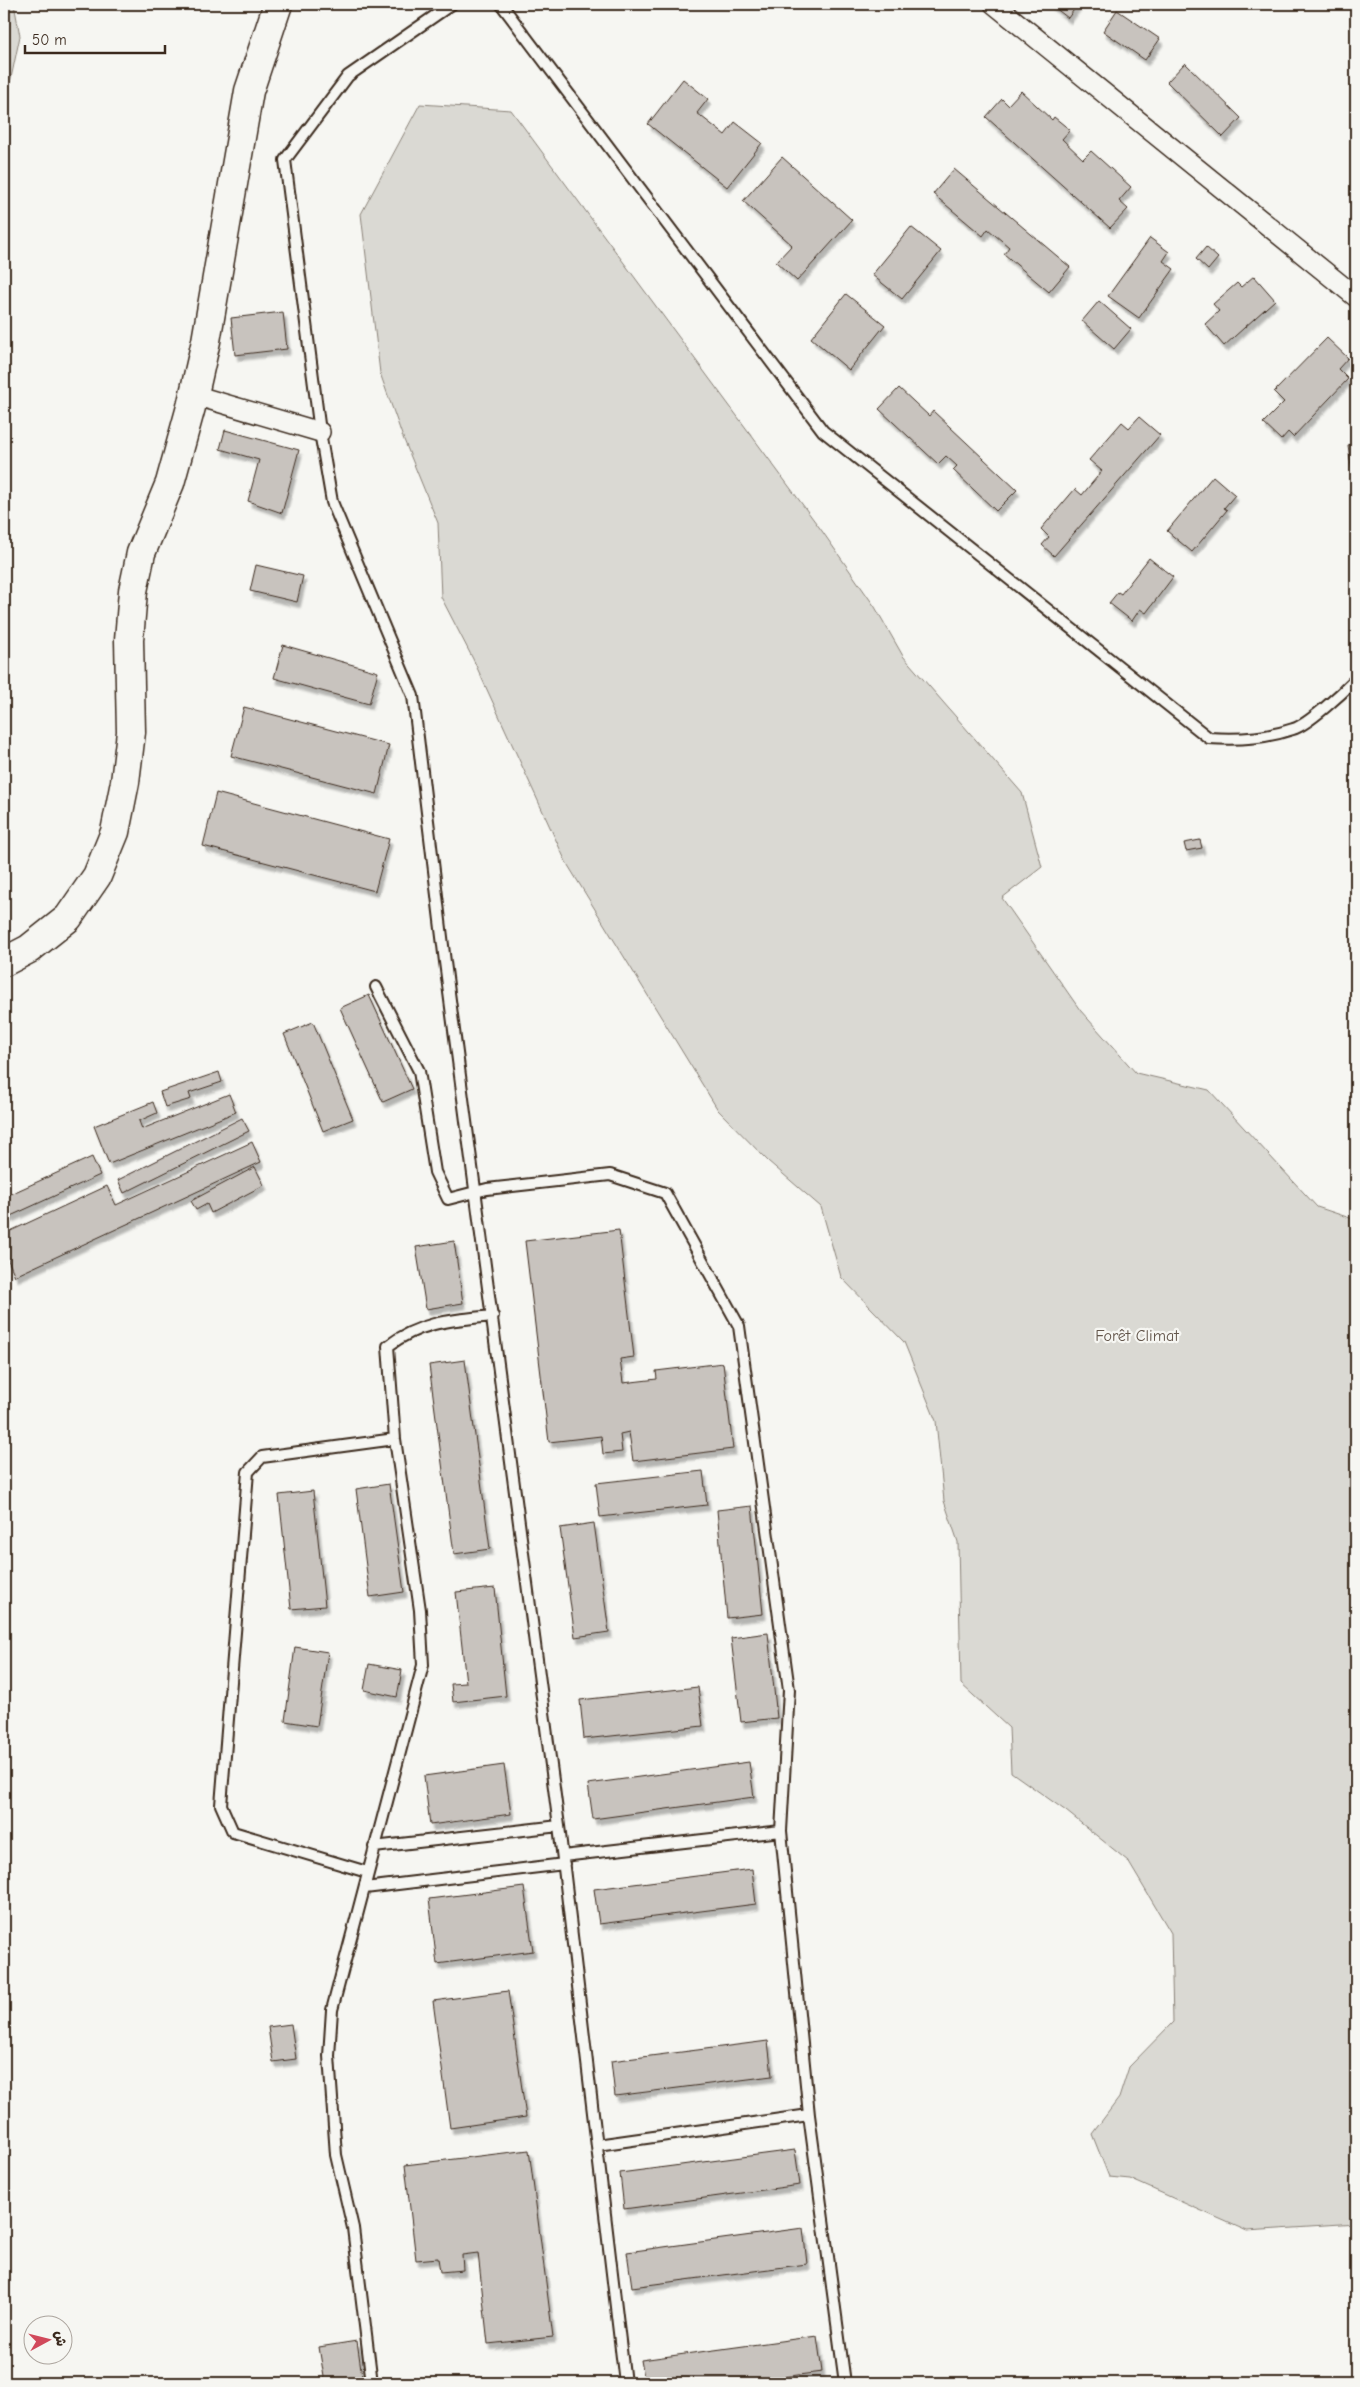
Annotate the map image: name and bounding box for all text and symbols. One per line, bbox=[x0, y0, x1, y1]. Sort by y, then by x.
scale bar bbox=[25, 22, 165, 54]
text: 50 m bbox=[32, 31, 67, 49]
park label: Forêt Climat bbox=[1095, 1327, 1179, 1345]
north arrow bbox=[22, 2314, 72, 2364]
text: ش bbox=[51, 2330, 70, 2347]

